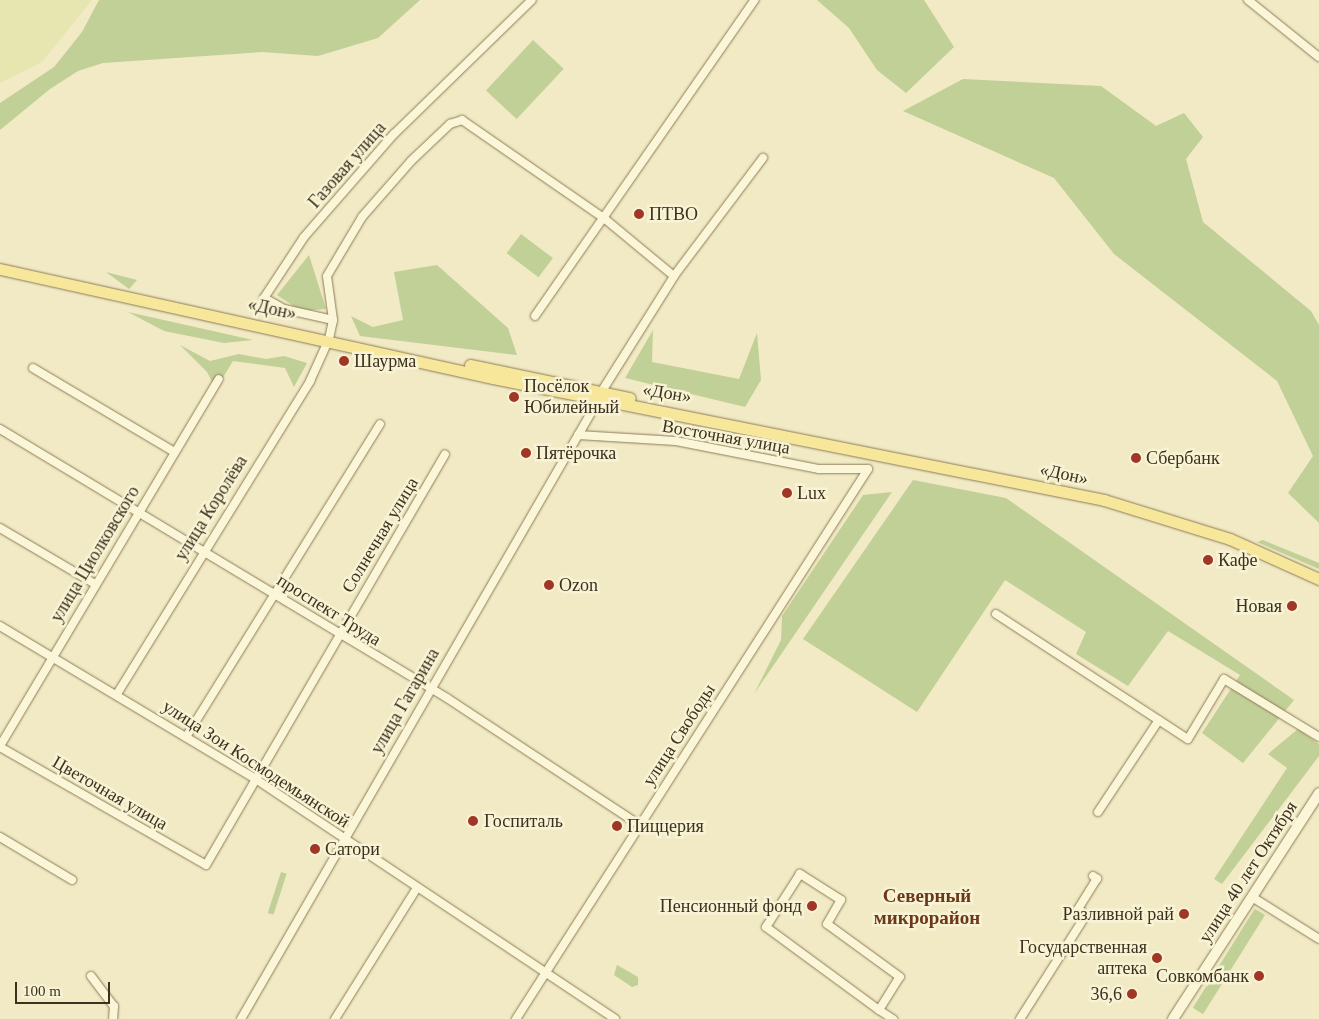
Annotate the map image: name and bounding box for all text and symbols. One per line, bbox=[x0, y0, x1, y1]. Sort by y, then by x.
street label: Газовая улица bbox=[304, 117, 390, 213]
place label: ПТВО bbox=[649, 203, 698, 225]
marker: ПТВО bbox=[633, 208, 645, 220]
street label: «Дон» bbox=[246, 293, 298, 325]
place label: Шаурма bbox=[354, 350, 416, 372]
marker: Шаурма bbox=[338, 355, 350, 367]
place label: Посёлок Юбилейный bbox=[524, 376, 619, 418]
street label: «Дон» bbox=[641, 379, 693, 407]
marker: Посёлок Юбилейный bbox=[508, 391, 520, 403]
street label: Восточная улица bbox=[660, 415, 792, 459]
place label: Пятёрочка bbox=[536, 442, 616, 464]
marker: Пятёрочка bbox=[520, 447, 532, 459]
place label: Сбербанк bbox=[1146, 447, 1220, 469]
street label: улица Королёва bbox=[170, 451, 252, 565]
marker: Сбербанк bbox=[1130, 452, 1142, 464]
street label: «Дон» bbox=[1038, 458, 1090, 490]
street label: Солнечная улица bbox=[337, 473, 423, 597]
street label: улица Циолковского bbox=[46, 482, 144, 626]
place label: Lux bbox=[797, 482, 826, 504]
marker: Lux bbox=[781, 487, 793, 499]
place label: Кафе bbox=[1218, 549, 1257, 571]
marker: Кафе bbox=[1202, 554, 1214, 566]
street label: проспект Труда bbox=[273, 569, 385, 651]
place label: Ozon bbox=[559, 574, 598, 596]
marker: Ozon bbox=[543, 579, 555, 591]
place label: Новая bbox=[1235, 595, 1282, 617]
marker: Новая bbox=[1286, 600, 1298, 612]
street label: улица Гагарина bbox=[366, 644, 444, 758]
street label: улица Свободы bbox=[638, 680, 720, 790]
street label: улица Зои Космодемьянской bbox=[158, 695, 354, 833]
street label: Цветочная улица bbox=[49, 751, 171, 835]
street label: улица 40 лет Октября bbox=[1194, 797, 1302, 947]
place label: Госпиталь bbox=[484, 810, 563, 832]
marker: Госпиталь bbox=[466, 814, 480, 828]
place label: Пиццерия bbox=[627, 815, 704, 837]
marker: Пиццерия bbox=[611, 820, 623, 832]
place label: Сатори bbox=[325, 838, 380, 860]
marker: Сатори bbox=[309, 843, 321, 855]
district label: Северный микрорайон bbox=[874, 885, 980, 929]
place label: Пенсионный фонд bbox=[660, 895, 802, 917]
marker: Пенсионный фонд bbox=[806, 900, 818, 912]
place label: Разливной рай bbox=[1062, 903, 1174, 925]
marker: Разливной рай bbox=[1178, 908, 1190, 920]
place label: Государственная аптека bbox=[1019, 937, 1147, 980]
marker: Государственная аптека bbox=[1151, 952, 1163, 964]
place label: Совкомбанк bbox=[1156, 965, 1249, 987]
marker: Совкомбанк bbox=[1253, 970, 1265, 982]
scale bar bbox=[18, 972, 112, 1004]
text: 100 m bbox=[23, 983, 61, 999]
place label: 36,6 bbox=[1090, 983, 1122, 1005]
marker: 36,6 bbox=[1126, 988, 1138, 1000]

